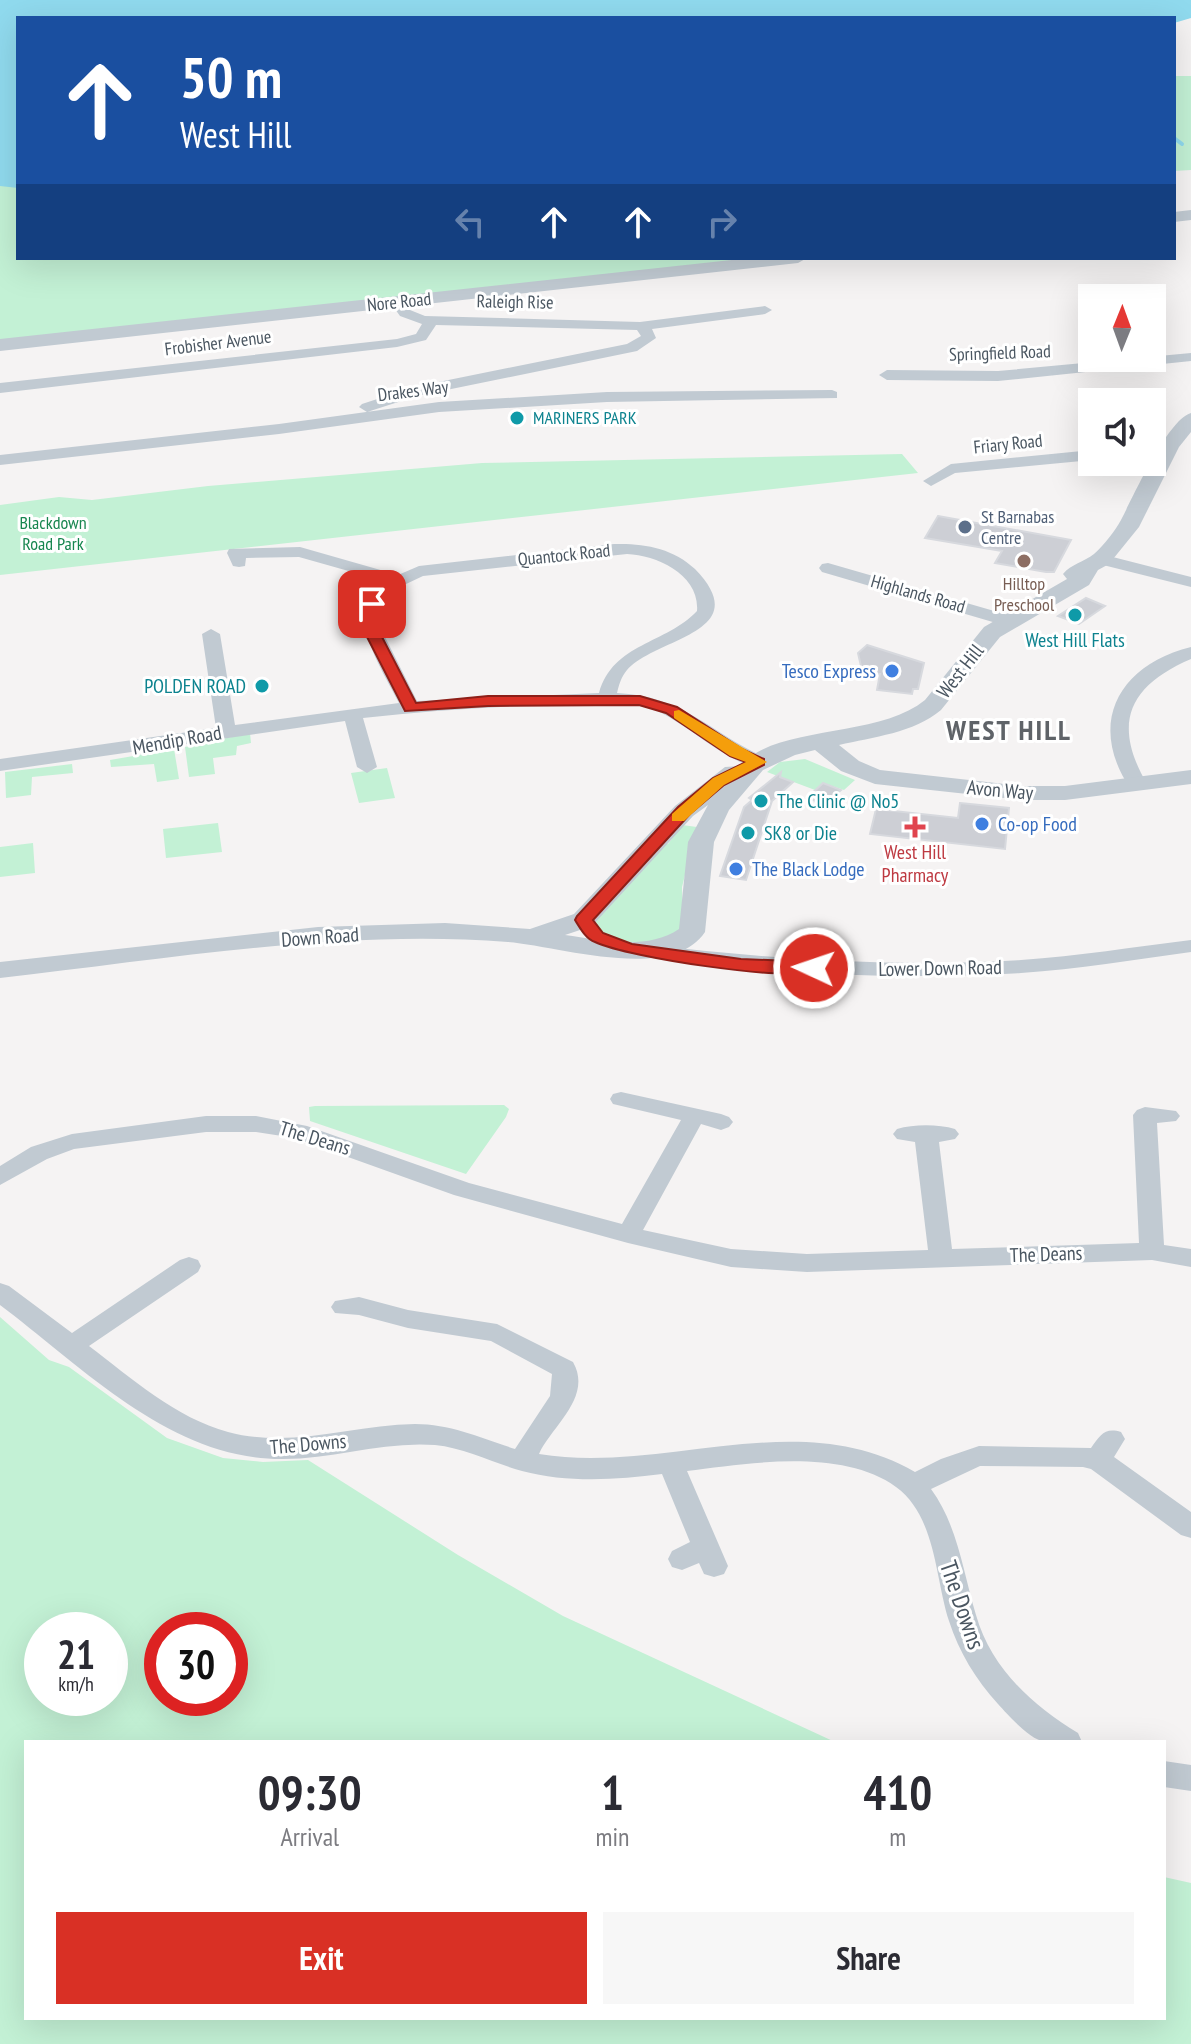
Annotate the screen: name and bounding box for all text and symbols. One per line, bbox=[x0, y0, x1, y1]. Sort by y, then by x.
text: 50 m bbox=[180, 41, 282, 113]
icon: ahead bbox=[48, 48, 152, 152]
text: West Hill bbox=[180, 111, 291, 158]
icon: left bbox=[448, 200, 492, 244]
icon: ahead bbox=[532, 200, 576, 244]
icon: ahead bbox=[616, 200, 660, 244]
icon: right bbox=[700, 200, 744, 244]
north arrow bbox=[1078, 284, 1166, 372]
map controls bbox=[1078, 284, 1166, 476]
street label: Nore Road bbox=[366, 287, 432, 316]
street label: Raleigh Rise bbox=[476, 289, 554, 314]
street label: Frobisher Avenue bbox=[163, 325, 272, 360]
street label: Springfield Road bbox=[949, 339, 1051, 366]
street label: Drakes Way bbox=[376, 375, 450, 406]
button: sound bbox=[1078, 388, 1166, 476]
place label: MARINERS PARK bbox=[533, 406, 637, 429]
marker: MARINERS PARK bbox=[508, 409, 526, 427]
street label: Friary Road bbox=[972, 428, 1044, 459]
place label: St Barnabas Centre bbox=[981, 505, 1054, 549]
park label: Blackdown Road Park bbox=[19, 511, 87, 555]
marker: St Barnabas Centre bbox=[956, 518, 974, 536]
street label: Quantock Road bbox=[517, 538, 611, 571]
marker: Hilltop Preschool bbox=[1015, 552, 1033, 570]
street label: Highlands Road bbox=[868, 569, 968, 618]
pin bbox=[338, 570, 406, 638]
place label: Hilltop Preschool bbox=[994, 572, 1055, 616]
icon: arrive bbox=[350, 582, 394, 626]
marker: West Hill Flats bbox=[1066, 606, 1084, 624]
place label: West Hill Flats bbox=[1025, 627, 1125, 653]
street label: West Hill bbox=[931, 638, 989, 703]
place label: Tesco Express bbox=[782, 658, 876, 684]
marker: Tesco Express bbox=[883, 662, 901, 680]
place label: POLDEN ROAD bbox=[144, 673, 246, 699]
marker: POLDEN ROAD bbox=[253, 677, 271, 695]
district label: WEST HILL bbox=[945, 711, 1072, 748]
street label: Mendip Road bbox=[131, 719, 223, 761]
street label: Avon Way bbox=[966, 774, 1035, 806]
place label: The Clinic @ No5 bbox=[777, 788, 899, 814]
marker: The Clinic @ No5 bbox=[752, 792, 770, 810]
place label: Co-op Food bbox=[998, 811, 1077, 837]
marker: Co-op Food bbox=[973, 815, 991, 833]
marker: West Hill Pharmacy bbox=[906, 818, 924, 836]
place label: SK8 or Die bbox=[764, 820, 837, 846]
marker: SK8 or Die bbox=[739, 824, 757, 842]
place label: West Hill Pharmacy bbox=[882, 839, 949, 888]
place label: The Black Lodge bbox=[752, 856, 865, 882]
marker: The Black Lodge bbox=[727, 860, 745, 878]
street label: Down Road bbox=[280, 921, 360, 953]
position arrow bbox=[772, 926, 856, 1010]
street label: Lower Down Road bbox=[878, 954, 1002, 982]
street label: The Deans bbox=[277, 1115, 354, 1161]
street label: The Deans bbox=[1009, 1240, 1083, 1268]
street label: The Downs bbox=[269, 1428, 347, 1460]
street label: The Downs bbox=[933, 1556, 992, 1653]
speed limit sign: 30 bbox=[144, 1612, 248, 1716]
text: 21 bbox=[57, 1628, 95, 1680]
text: km/h bbox=[58, 1671, 94, 1697]
text: 09:30 bbox=[258, 1761, 362, 1823]
text: 1 bbox=[601, 1761, 624, 1823]
text: 410 bbox=[863, 1761, 932, 1823]
text: Arrival bbox=[280, 1820, 339, 1853]
text: min bbox=[595, 1820, 629, 1853]
text: m bbox=[889, 1820, 906, 1853]
button: Exit bbox=[56, 1912, 587, 2004]
button: Share bbox=[603, 1912, 1134, 2004]

